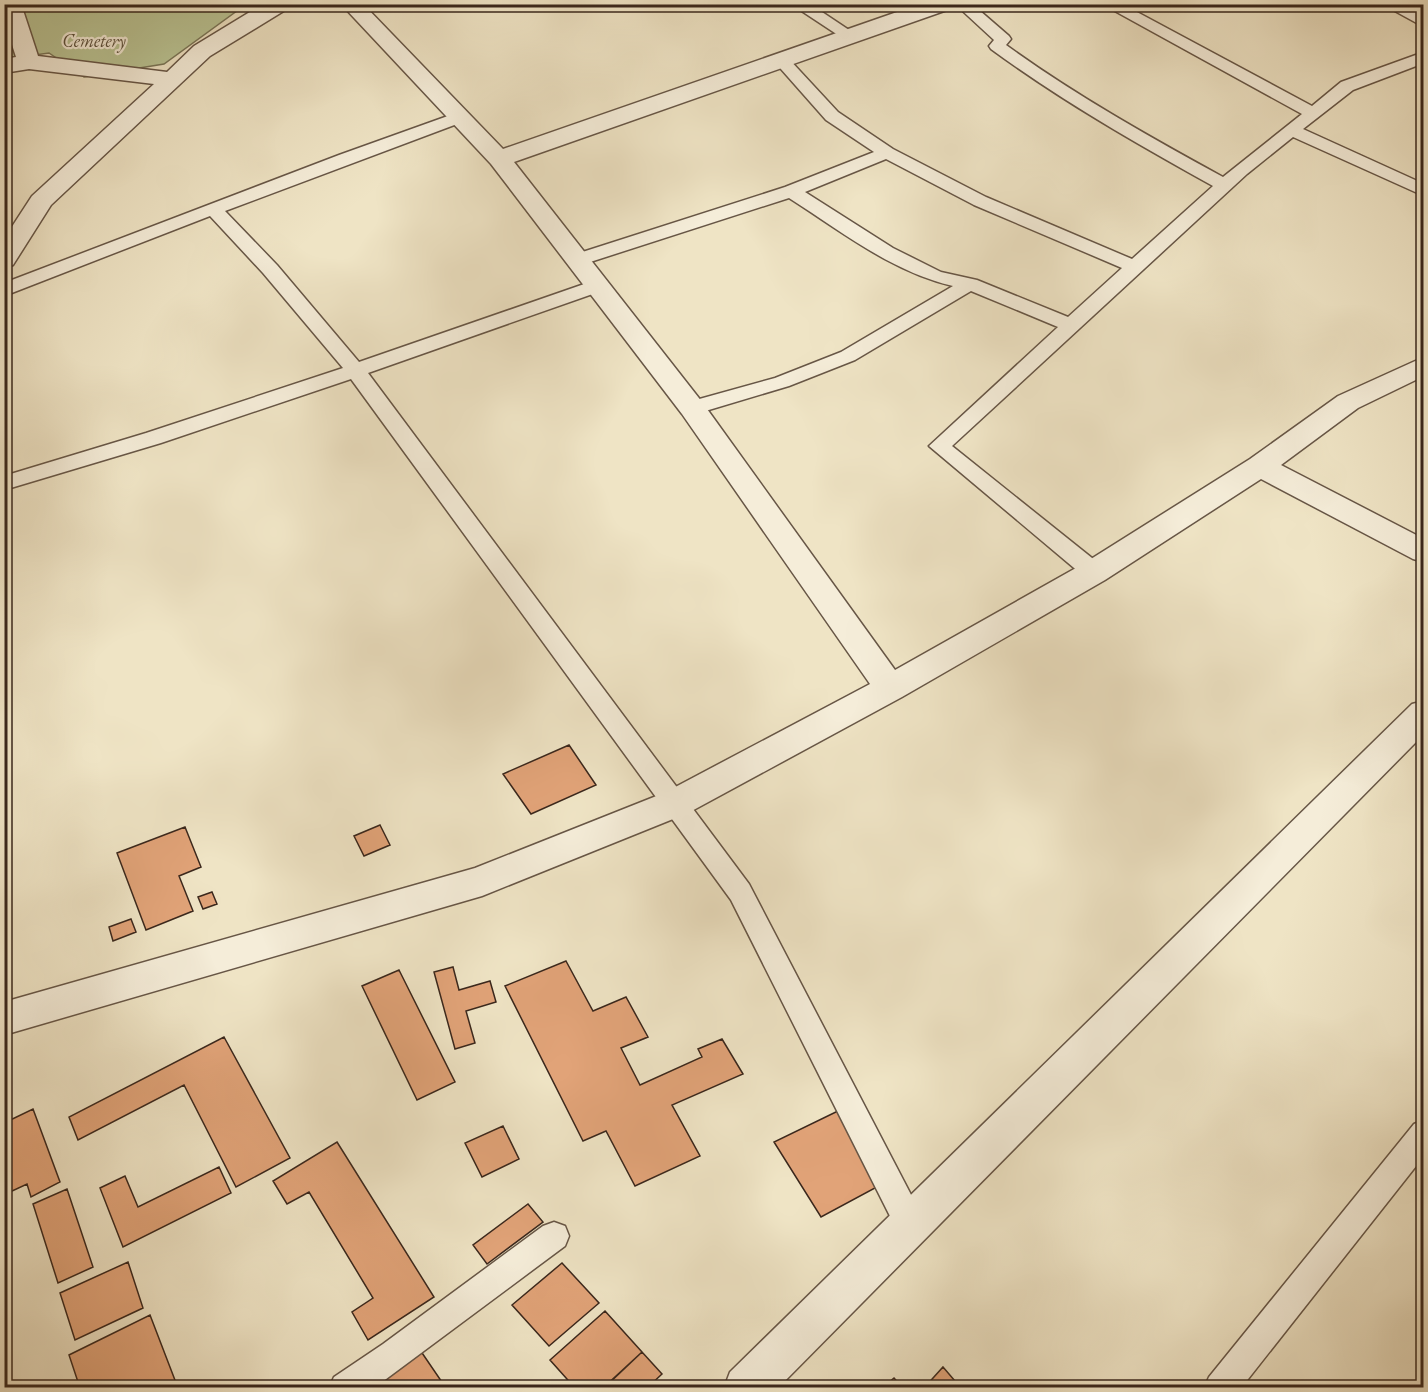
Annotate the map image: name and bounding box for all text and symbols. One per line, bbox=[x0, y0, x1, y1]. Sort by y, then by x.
park label: Cemetery bbox=[62, 29, 126, 53]

